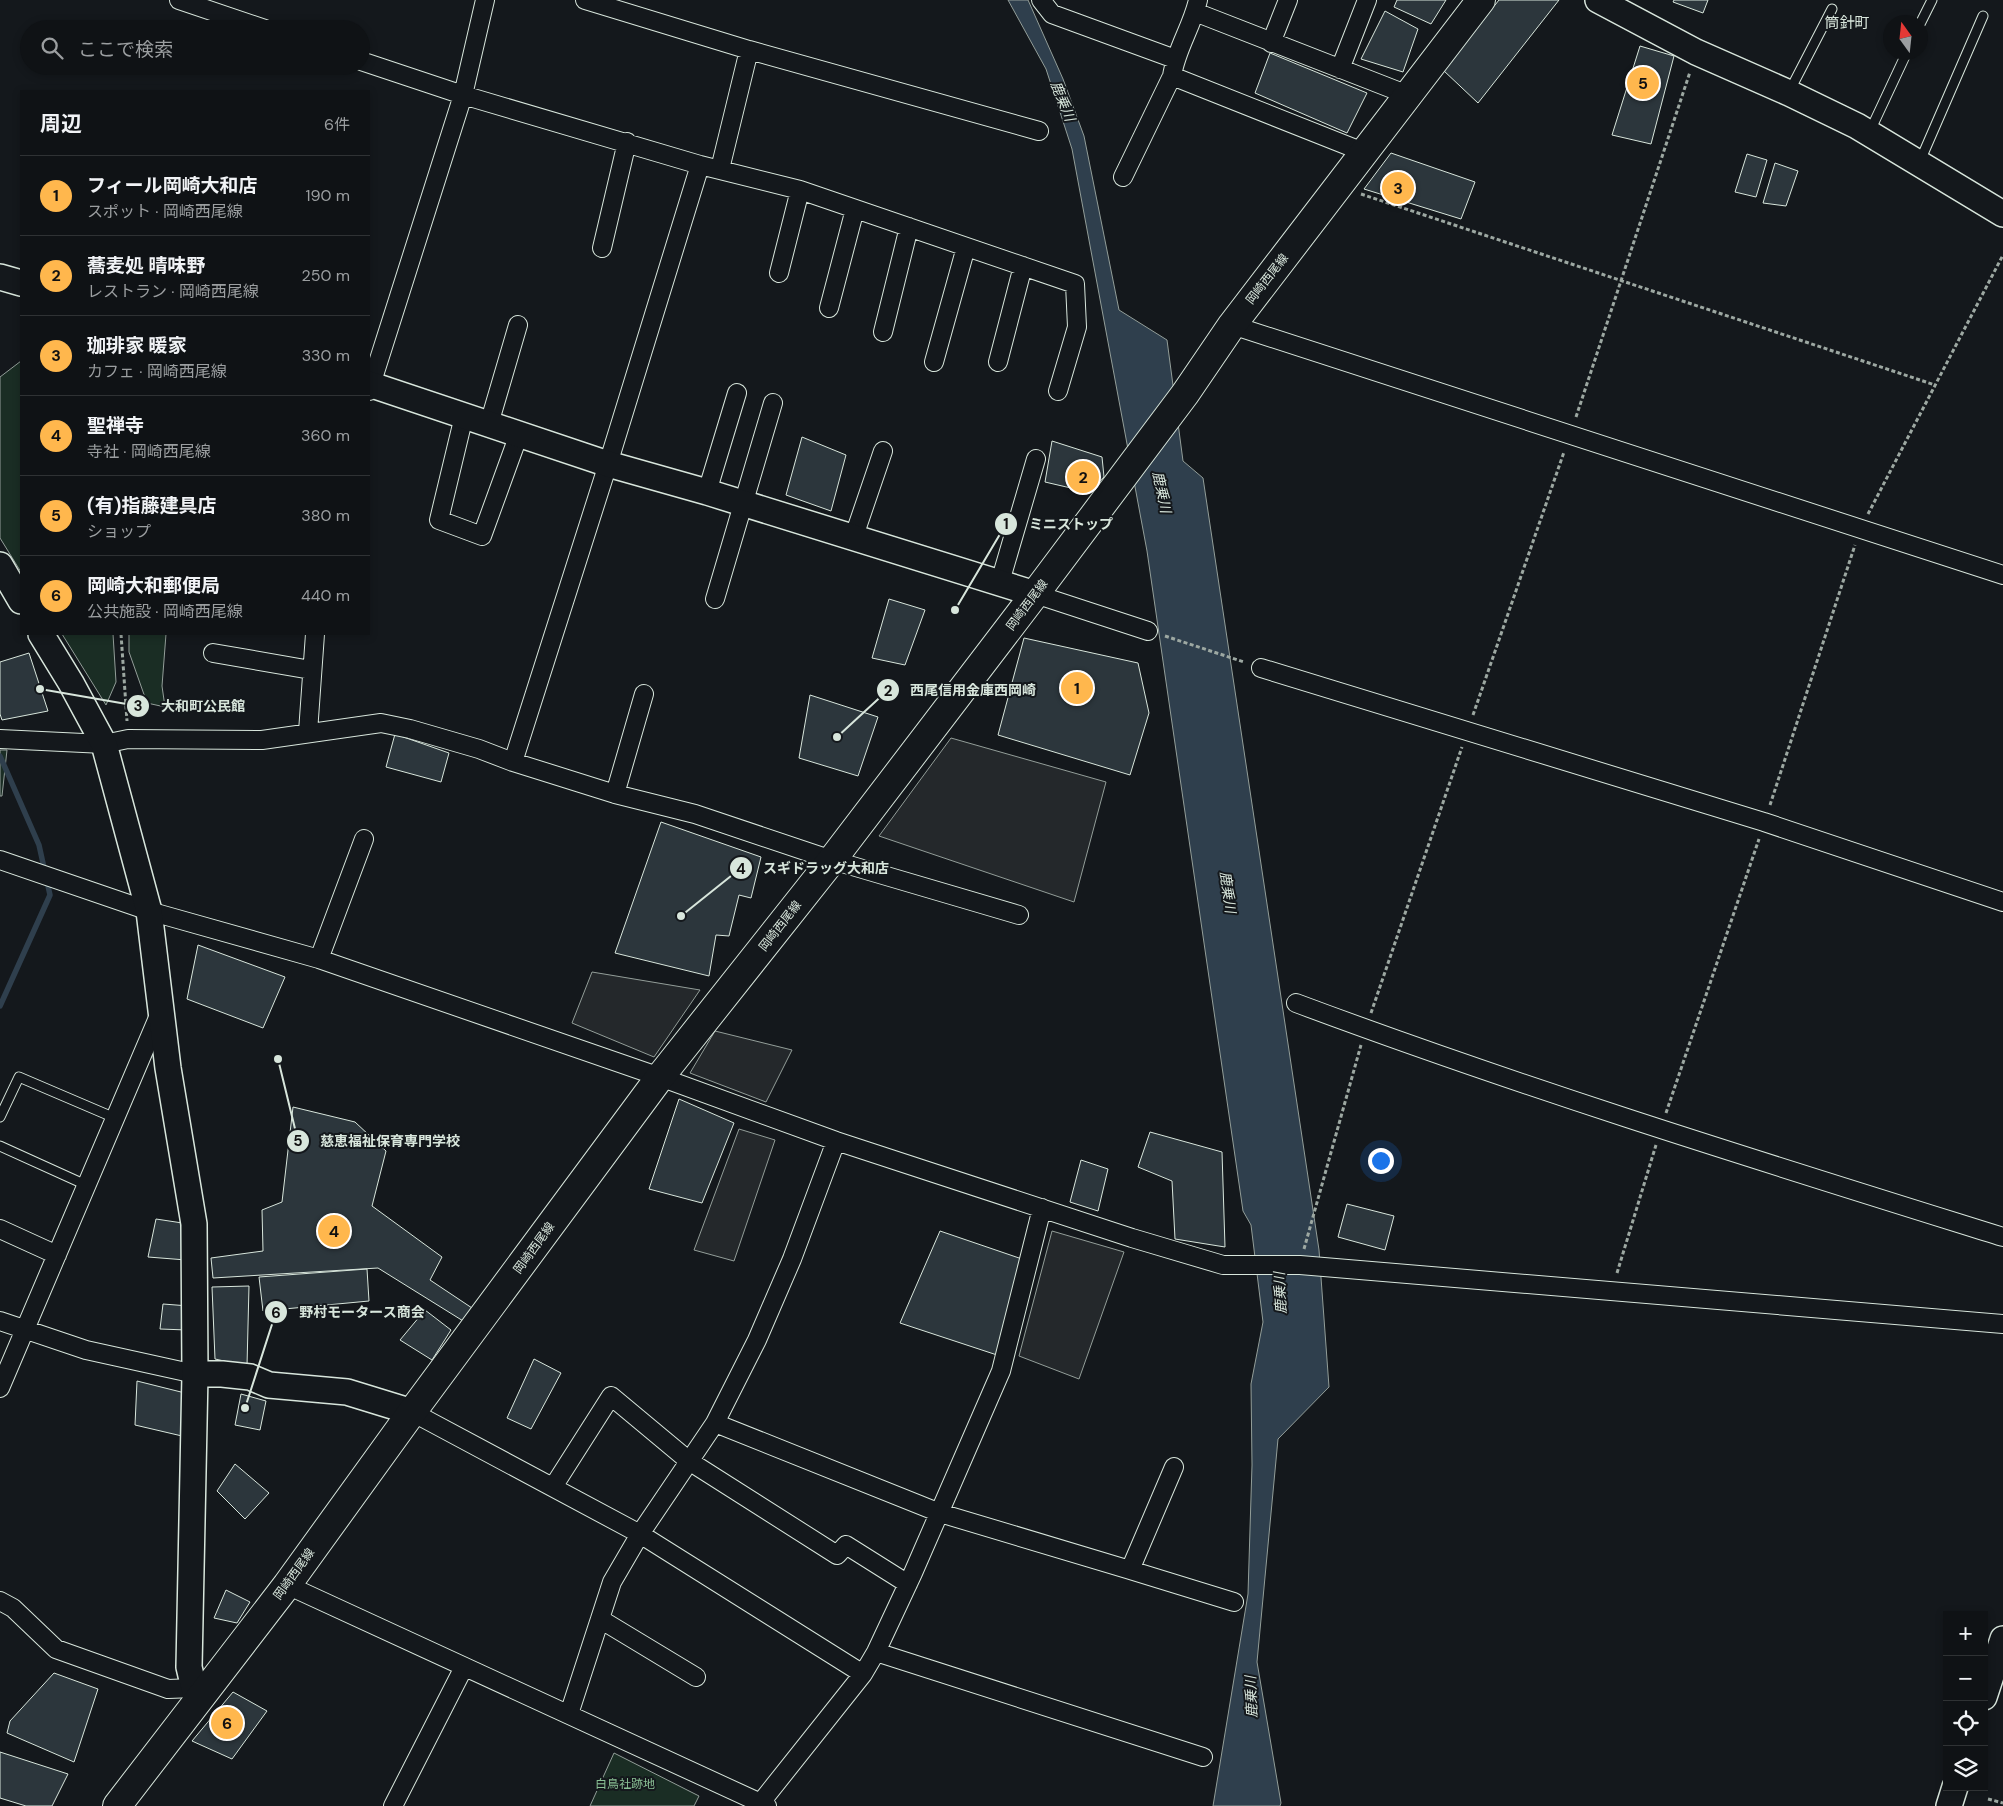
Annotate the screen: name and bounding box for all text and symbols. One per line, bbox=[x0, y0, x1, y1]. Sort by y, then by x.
district label: 筒針町 bbox=[1824, 13, 1870, 33]
north arrow bbox=[1883, 15, 1928, 60]
search box bbox=[20, 20, 370, 75]
icon: search bbox=[38, 34, 66, 62]
text: ここで検索 bbox=[78, 37, 173, 62]
pin: 5 bbox=[1627, 64, 1659, 102]
water label: 鹿乗川 bbox=[1047, 78, 1080, 126]
text: 周辺 bbox=[40, 110, 82, 138]
text: 6件 bbox=[324, 114, 350, 135]
pin: 3 bbox=[1382, 169, 1414, 207]
text: フィール岡崎大和店 bbox=[87, 173, 258, 198]
text: 1 bbox=[53, 185, 59, 206]
text: 190 m bbox=[306, 185, 350, 206]
text: スポット · 岡崎西尾線 bbox=[87, 201, 243, 222]
street label: 岡崎西尾線 bbox=[1242, 250, 1292, 308]
text: 蕎麦処 晴味野 bbox=[87, 253, 205, 278]
text: 2 bbox=[51, 265, 61, 286]
text: 250 m bbox=[302, 265, 350, 286]
text: レストラン · 岡崎西尾線 bbox=[87, 281, 259, 302]
text: 珈琲家 暖家 bbox=[87, 333, 186, 358]
text: 3 bbox=[51, 345, 61, 366]
text: 330 m bbox=[302, 345, 350, 366]
text: カフェ · 岡崎西尾線 bbox=[87, 361, 227, 382]
text: 聖禅寺 bbox=[87, 413, 144, 438]
text: 4 bbox=[51, 425, 61, 446]
text: 360 m bbox=[301, 425, 350, 446]
text: 寺社 · 岡崎西尾線 bbox=[87, 441, 211, 462]
pin: 2 bbox=[1067, 458, 1099, 496]
water label: 鹿乗川 bbox=[1149, 470, 1176, 516]
text: (有)指藤建具店 bbox=[87, 493, 216, 518]
text: 5 bbox=[51, 505, 61, 526]
text: 380 m bbox=[301, 505, 350, 526]
callout: ミニストップ bbox=[994, 509, 1123, 538]
text: 1 bbox=[1003, 514, 1009, 534]
text: ミニストップ bbox=[1029, 515, 1113, 533]
text: ショップ bbox=[87, 521, 151, 542]
text: 岡崎大和郵便局 bbox=[87, 573, 220, 598]
street label: 岡崎西尾線 bbox=[1003, 576, 1051, 634]
text: 6 bbox=[51, 585, 61, 606]
text: 440 m bbox=[301, 585, 350, 606]
text: 公共施設 · 岡崎西尾線 bbox=[87, 601, 243, 622]
pin: 1 bbox=[1061, 669, 1093, 707]
callout: 西尾信用金庫西岡崎 bbox=[875, 676, 1046, 705]
text: 2 bbox=[884, 681, 893, 701]
text: 西尾信用金庫西岡崎 bbox=[910, 681, 1036, 699]
callout: 大和町公民館 bbox=[126, 692, 255, 721]
text: 3 bbox=[133, 696, 143, 716]
text: 大和町公民館 bbox=[161, 697, 245, 715]
callout: スギドラッグ大和店 bbox=[728, 854, 899, 883]
text: 4 bbox=[736, 859, 746, 879]
text: スギドラッグ大和店 bbox=[763, 859, 889, 877]
water label: 鹿乗川 bbox=[1216, 870, 1240, 916]
street label: 岡崎西尾線 bbox=[755, 897, 805, 955]
callout: 慈恵福祉保育専門学校 bbox=[285, 1126, 470, 1155]
text: 5 bbox=[293, 1131, 303, 1151]
text: 慈恵福祉保育専門学校 bbox=[320, 1132, 460, 1150]
your location bbox=[1368, 1148, 1394, 1174]
pin: 4 bbox=[318, 1212, 350, 1250]
street label: 岡崎西尾線 bbox=[510, 1219, 558, 1277]
water label: 鹿乗川 bbox=[1270, 1270, 1290, 1314]
callout: 野村モータース商会 bbox=[264, 1298, 435, 1327]
text: 6 bbox=[271, 1303, 281, 1323]
text: 野村モータース商会 bbox=[299, 1303, 425, 1321]
street label: 岡崎西尾線 bbox=[270, 1545, 318, 1603]
map controls bbox=[1943, 1611, 1988, 1791]
button: + bbox=[1943, 1611, 1988, 1656]
button: − bbox=[1943, 1656, 1988, 1701]
water label: 鹿乗川 bbox=[1241, 1674, 1261, 1718]
button: locate bbox=[1943, 1701, 1988, 1746]
pin: 6 bbox=[211, 1704, 243, 1742]
button: layers bbox=[1943, 1746, 1988, 1791]
park label: 白鳥社跡地 bbox=[595, 1776, 655, 1792]

